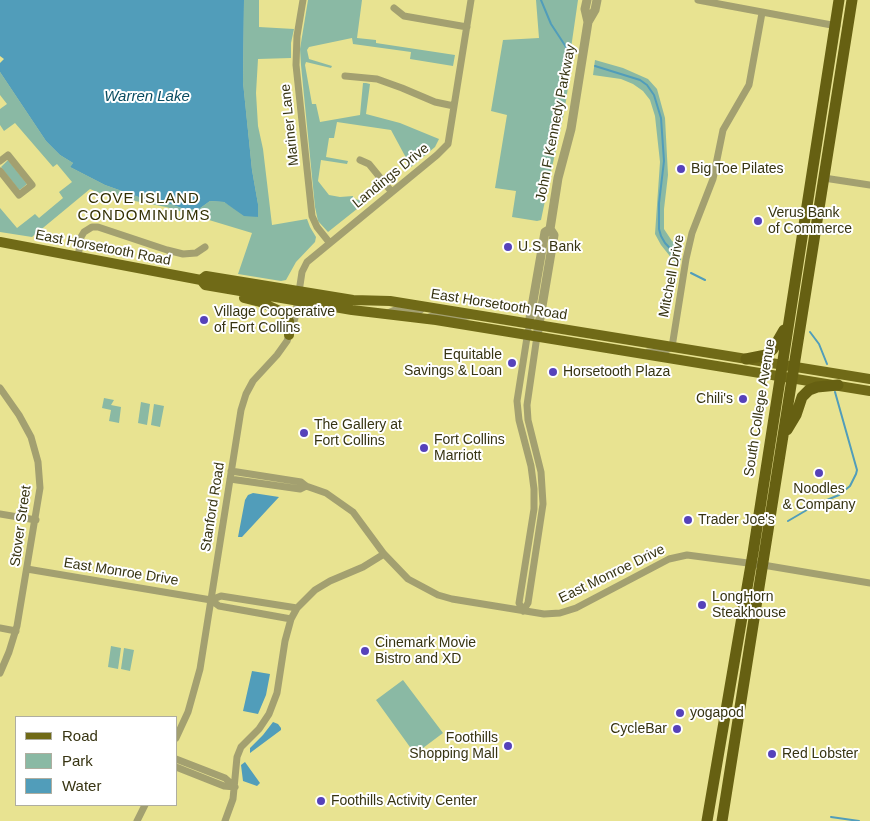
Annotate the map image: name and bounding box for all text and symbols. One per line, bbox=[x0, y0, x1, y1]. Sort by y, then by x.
street label: John F Kennedy Parkway bbox=[533, 43, 579, 203]
street label: Mariner Lane bbox=[277, 83, 303, 167]
water label: Warren Lake bbox=[104, 88, 190, 106]
street label: Landings Drive bbox=[349, 140, 433, 212]
place label: Big Toe Pilates bbox=[691, 161, 784, 177]
marker: Big Toe Pilates bbox=[675, 163, 687, 175]
district label: COVE ISLAND CONDOMINIUMS bbox=[76, 190, 212, 225]
place label: Verus Bank of Commerce bbox=[768, 205, 852, 238]
marker: Verus Bank of Commerce bbox=[752, 215, 764, 227]
street label: East Horsetooth Road bbox=[34, 227, 172, 269]
street label: Mitchell Drive bbox=[656, 233, 688, 319]
place label: U.S. Bank bbox=[518, 239, 581, 255]
marker: U.S. Bank bbox=[502, 241, 514, 253]
street label: East Horsetooth Road bbox=[430, 286, 568, 324]
place label: Village Cooperative of Fort Collins bbox=[214, 304, 335, 336]
marker: Village Cooperative of Fort Collins bbox=[198, 314, 210, 326]
street label: South College Avenue bbox=[741, 338, 779, 478]
place label: Equitable Savings & Loan bbox=[404, 347, 502, 380]
marker: Equitable Savings & Loan bbox=[506, 357, 518, 369]
place label: Horsetooth Plaza bbox=[563, 364, 670, 380]
marker: Horsetooth Plaza bbox=[547, 366, 559, 378]
place label: Chili's bbox=[696, 391, 733, 407]
marker: Chili's bbox=[737, 393, 749, 405]
place label: The Gallery at Fort Collins bbox=[314, 417, 402, 450]
marker: The Gallery at Fort Collins bbox=[298, 427, 310, 439]
place label: Fort Collins Marriott bbox=[434, 432, 505, 464]
marker: Fort Collins Marriott bbox=[418, 442, 430, 454]
street label: Stanford Road bbox=[198, 461, 228, 553]
marker: Noodles & Company bbox=[813, 467, 825, 479]
place label: Noodles & Company bbox=[782, 481, 856, 514]
street label: Stover Street bbox=[7, 484, 35, 568]
place label: Trader Joe's bbox=[698, 512, 775, 528]
marker: Trader Joe's bbox=[682, 514, 694, 526]
street label: East Monroe Drive bbox=[556, 541, 668, 607]
street label: East Monroe Drive bbox=[62, 555, 180, 589]
place label: LongHorn Steakhouse bbox=[712, 589, 786, 622]
marker: LongHorn Steakhouse bbox=[696, 599, 708, 611]
place label: Cinemark Movie Bistro and XD bbox=[375, 635, 476, 668]
marker: Cinemark Movie Bistro and XD bbox=[359, 645, 371, 657]
place label: yogapod bbox=[690, 705, 744, 721]
marker: yogapod bbox=[674, 707, 686, 719]
legend bbox=[15, 716, 178, 806]
place label: CycleBar bbox=[610, 721, 667, 737]
marker: CycleBar bbox=[671, 723, 683, 735]
text: Road bbox=[62, 727, 98, 744]
place label: Foothills Shopping Mall bbox=[409, 730, 498, 762]
marker: Foothills Shopping Mall bbox=[502, 740, 514, 752]
place label: Red Lobster bbox=[782, 746, 858, 762]
marker: Red Lobster bbox=[766, 748, 778, 760]
text: Park bbox=[62, 752, 93, 769]
text: Water bbox=[62, 777, 101, 794]
place label: Foothills Activity Center bbox=[331, 793, 477, 809]
marker: Foothills Activity Center bbox=[315, 795, 327, 807]

